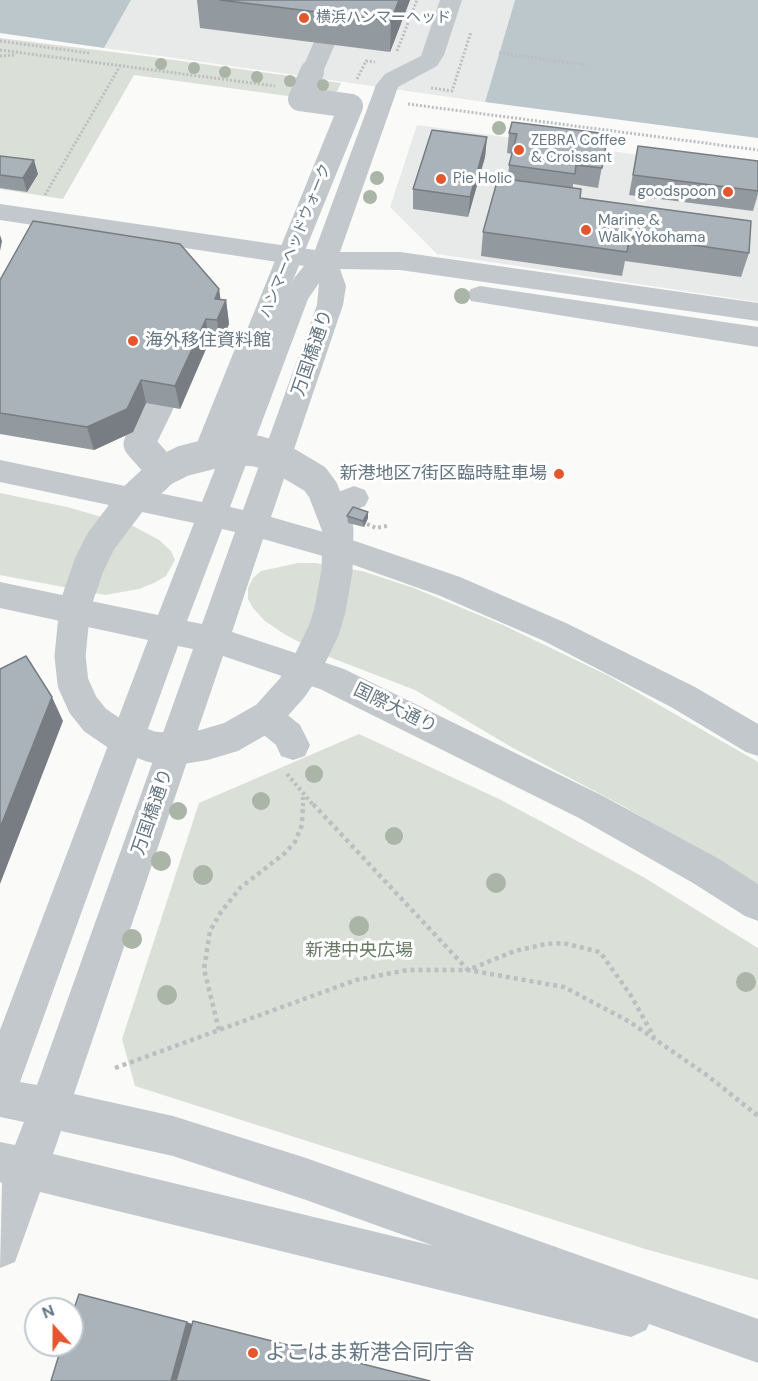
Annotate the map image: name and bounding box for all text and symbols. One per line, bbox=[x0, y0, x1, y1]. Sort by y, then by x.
place label: 横浜ハンマーヘッド bbox=[316, 9, 451, 27]
marker: 横浜ハンマーヘッド bbox=[297, 11, 311, 25]
place label: ZEBRA Coffee & Croissant bbox=[531, 132, 626, 167]
marker: ZEBRA Coffee & Croissant bbox=[512, 143, 526, 157]
street label: ハンマーヘッドウォーク bbox=[257, 161, 335, 321]
place label: Pie Holic bbox=[453, 170, 512, 188]
marker: Pie Holic bbox=[434, 172, 448, 186]
place label: goodspoon bbox=[637, 183, 716, 201]
marker: goodspoon bbox=[721, 185, 735, 199]
place label: Marine & Walk Yokohama bbox=[598, 212, 705, 247]
marker: Marine & Walk Yokohama bbox=[579, 223, 593, 237]
street label: 万国橋通り bbox=[288, 307, 338, 399]
place label: 海外移住資料館 bbox=[145, 330, 271, 352]
marker: 海外移住資料館 bbox=[126, 334, 140, 348]
place label: 新港地区7街区臨時駐車場 bbox=[339, 463, 547, 485]
marker: 新港地区7街区臨時駐車場 bbox=[552, 467, 566, 481]
street label: 国際大通り bbox=[350, 680, 440, 738]
street label: 万国橋通り bbox=[128, 766, 178, 858]
park label: 新港中央広場 bbox=[305, 940, 413, 962]
north arrow bbox=[24, 1297, 84, 1357]
text: N bbox=[39, 1300, 57, 1323]
place label: よこはま新港合同庁舎 bbox=[265, 1340, 475, 1366]
marker: よこはま新港合同庁舎 bbox=[246, 1346, 260, 1360]

